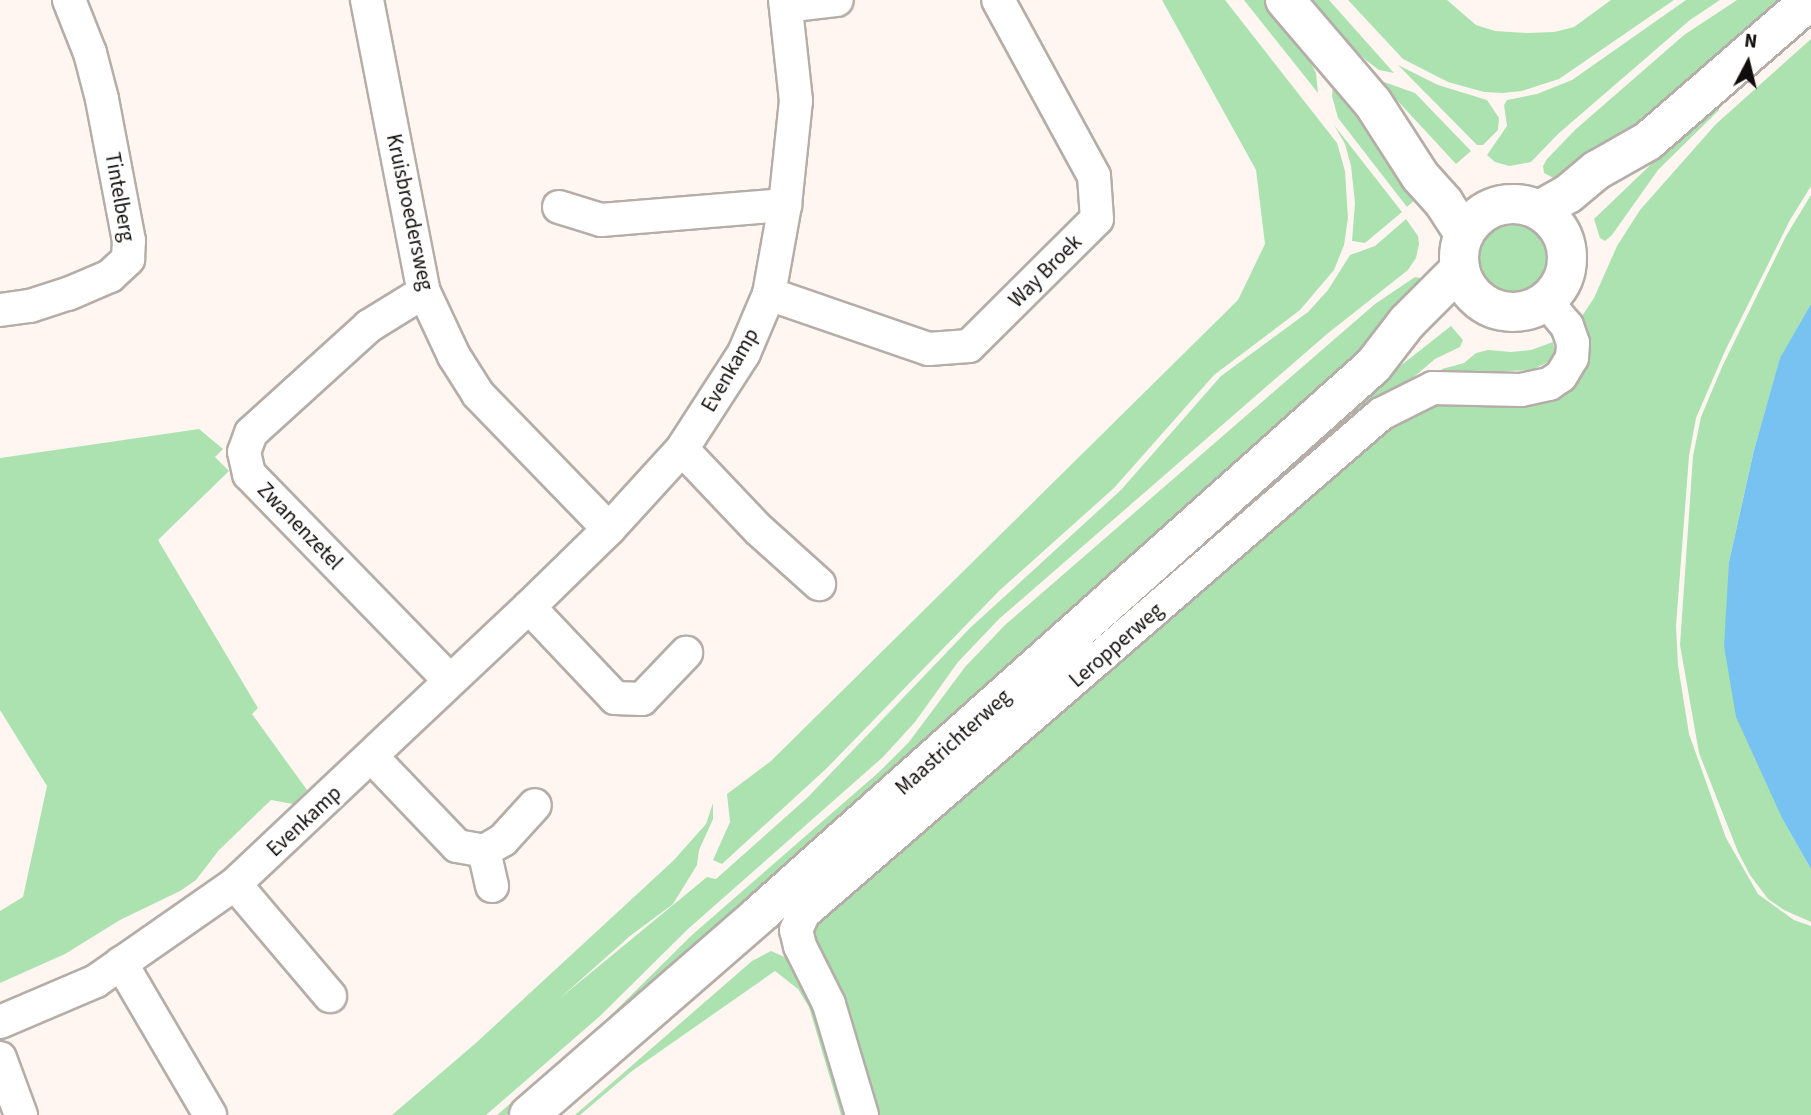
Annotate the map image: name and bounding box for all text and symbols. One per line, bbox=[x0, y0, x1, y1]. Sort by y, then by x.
text: N bbox=[1743, 27, 1759, 56]
north arrow bbox=[1713, 28, 1783, 98]
street label: Kruisbroedersweg bbox=[381, 132, 439, 292]
street label: Tintelberg bbox=[100, 150, 140, 244]
street label: Way Broek bbox=[1003, 229, 1087, 313]
street label: Evenkamp bbox=[696, 324, 764, 416]
street label: Zwanenzetel bbox=[252, 477, 348, 575]
street label: Leropperweg bbox=[1064, 597, 1168, 693]
street label: Maastrichterweg bbox=[890, 684, 1016, 800]
street label: Evenkamp bbox=[262, 780, 346, 862]

